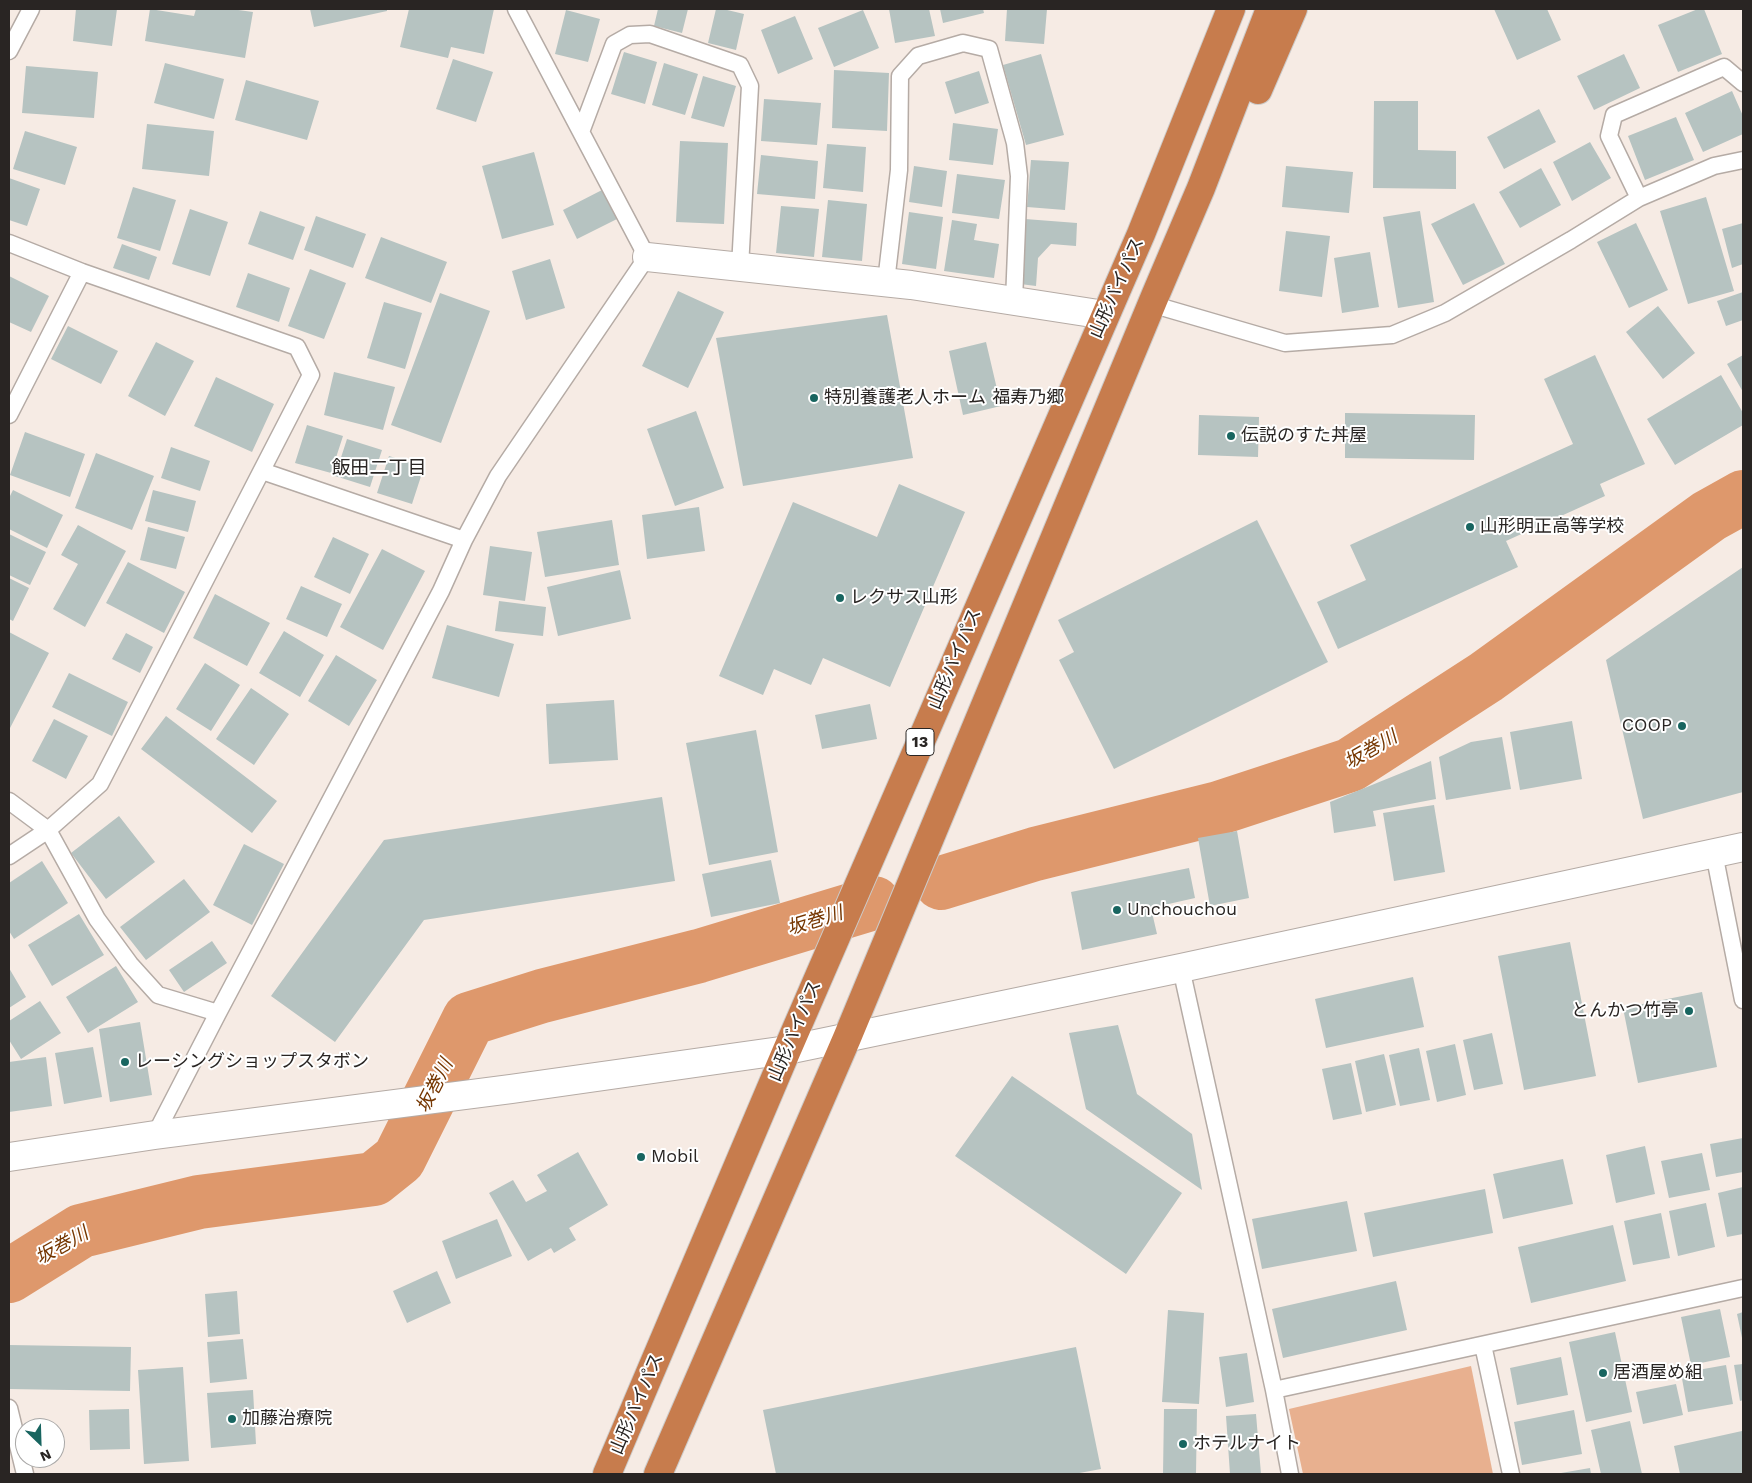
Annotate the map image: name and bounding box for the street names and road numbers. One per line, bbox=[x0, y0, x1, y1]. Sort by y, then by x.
street label: 山形バイパス bbox=[1085, 234, 1149, 342]
street label: 山形バイパス bbox=[924, 605, 986, 713]
road number: 13 bbox=[906, 729, 934, 756]
street label: 山形バイパス bbox=[764, 977, 826, 1085]
street label: 山形バイパス bbox=[606, 1350, 668, 1458]

